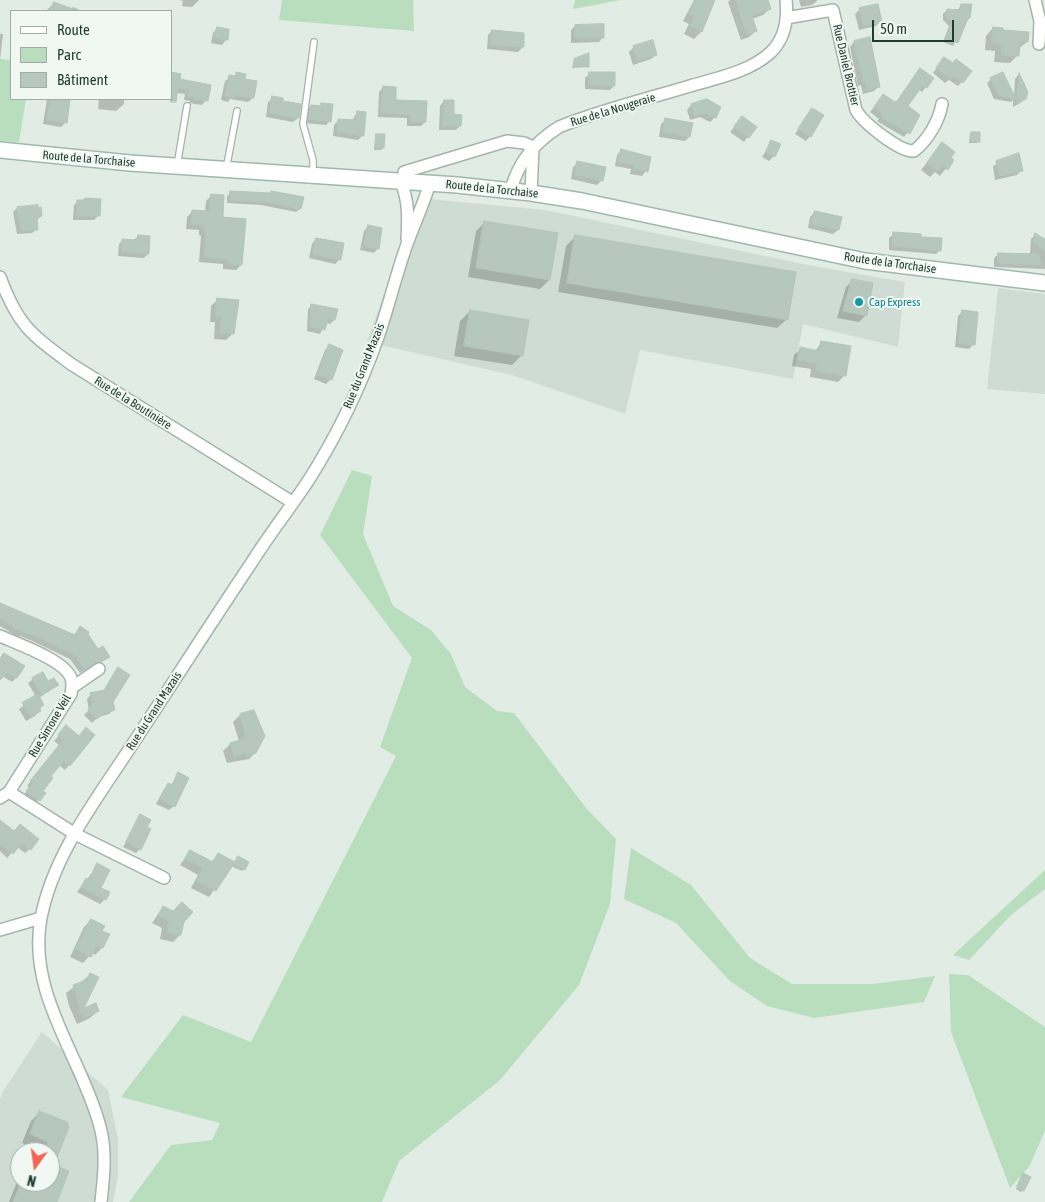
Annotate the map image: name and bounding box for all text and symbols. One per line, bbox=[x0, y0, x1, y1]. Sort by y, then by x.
legend bbox=[10, 10, 172, 100]
scale bar bbox=[875, 10, 958, 42]
text: 50 m bbox=[880, 20, 907, 37]
text: Route bbox=[57, 21, 90, 38]
street label: Rue Daniel Brottier bbox=[830, 23, 862, 107]
text: Parc bbox=[57, 46, 81, 63]
text: Bâtiment bbox=[57, 71, 108, 88]
street label: Rue de la Nougeraie bbox=[569, 90, 657, 130]
street label: Route de la Torchaise bbox=[42, 148, 136, 170]
street label: Route de la Torchaise bbox=[445, 177, 539, 201]
street label: Route de la Torchaise bbox=[843, 249, 937, 277]
place label: Cap Express bbox=[869, 295, 920, 309]
marker: Cap Express bbox=[853, 296, 865, 308]
street label: Rue du Grand Mazais bbox=[340, 321, 388, 411]
street label: Rue de la Boutinière bbox=[92, 373, 174, 433]
street label: Rue du Grand Mazais bbox=[123, 669, 185, 753]
street label: Rue Simone Veil bbox=[26, 692, 74, 760]
north arrow bbox=[10, 1142, 60, 1192]
text: N bbox=[26, 1172, 38, 1189]

